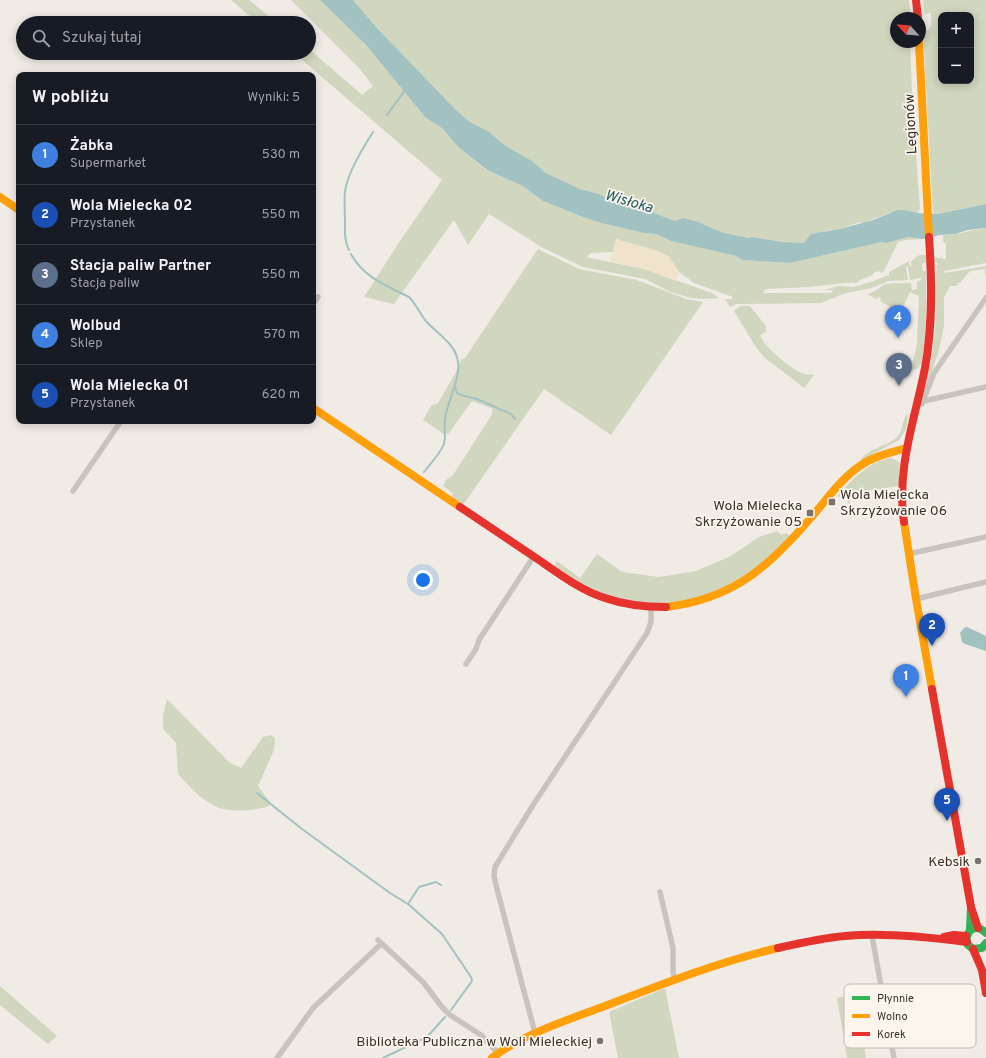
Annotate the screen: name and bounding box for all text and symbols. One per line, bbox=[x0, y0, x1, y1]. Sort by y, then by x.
north arrow bbox=[890, 12, 926, 48]
map controls bbox=[938, 12, 974, 84]
button: + bbox=[938, 12, 974, 48]
search box bbox=[16, 16, 316, 60]
icon: search bbox=[30, 27, 52, 49]
text: Szukaj tutaj bbox=[62, 29, 142, 48]
button: − bbox=[938, 48, 974, 84]
text: W pobliżu bbox=[32, 87, 109, 109]
text: Wyniki: 5 bbox=[247, 90, 300, 106]
street label: Legionów bbox=[901, 93, 922, 155]
text: Żabka bbox=[70, 137, 113, 156]
text: 1 bbox=[42, 147, 48, 163]
text: 530 m bbox=[262, 147, 300, 163]
text: Supermarket bbox=[70, 156, 146, 172]
water label: Wisłoka bbox=[602, 187, 655, 218]
text: Wola Mielecka 02 bbox=[70, 197, 192, 216]
text: 2 bbox=[41, 207, 49, 223]
text: 550 m bbox=[261, 207, 300, 223]
text: Przystanek bbox=[70, 216, 135, 232]
text: Stacja paliw Partner bbox=[70, 257, 211, 276]
text: 3 bbox=[41, 267, 49, 283]
text: 550 m bbox=[261, 267, 300, 283]
text: Stacja paliw bbox=[70, 276, 140, 292]
pin: 4 bbox=[885, 305, 911, 338]
text: Wolbud bbox=[70, 317, 121, 336]
text: 4 bbox=[41, 327, 49, 343]
text: 570 m bbox=[263, 327, 300, 343]
text: Sklep bbox=[70, 336, 103, 352]
pin: 3 bbox=[886, 353, 912, 386]
text: Wola Mielecka 01 bbox=[70, 377, 189, 396]
text: 5 bbox=[41, 387, 49, 403]
text: 620 m bbox=[262, 387, 300, 403]
text: Przystanek bbox=[70, 396, 135, 412]
place label: Wola Mielecka Skrzyżowanie 06 bbox=[840, 487, 947, 520]
marker: Wola Mielecka Skrzyżowanie 06 bbox=[827, 497, 837, 507]
place label: Wola Mielecka Skrzyżowanie 05 bbox=[694, 498, 802, 531]
marker: Wola Mielecka Skrzyżowanie 05 bbox=[805, 508, 815, 518]
your location bbox=[413, 570, 433, 590]
pin: 2 bbox=[919, 613, 945, 646]
pin: 1 bbox=[893, 664, 919, 697]
pin: 5 bbox=[934, 788, 960, 821]
place label: Kebsik bbox=[928, 854, 970, 871]
marker: Kebsik bbox=[973, 856, 983, 866]
legend bbox=[844, 984, 976, 1048]
text: Płynnie bbox=[877, 992, 914, 1006]
text: Wolno bbox=[877, 1010, 908, 1024]
text: Korek bbox=[877, 1028, 906, 1042]
place label: Biblioteka Publiczna w Woli Mieleckiej bbox=[356, 1034, 592, 1051]
marker: Biblioteka Publiczna w Woli Mieleckiej bbox=[595, 1036, 605, 1046]

